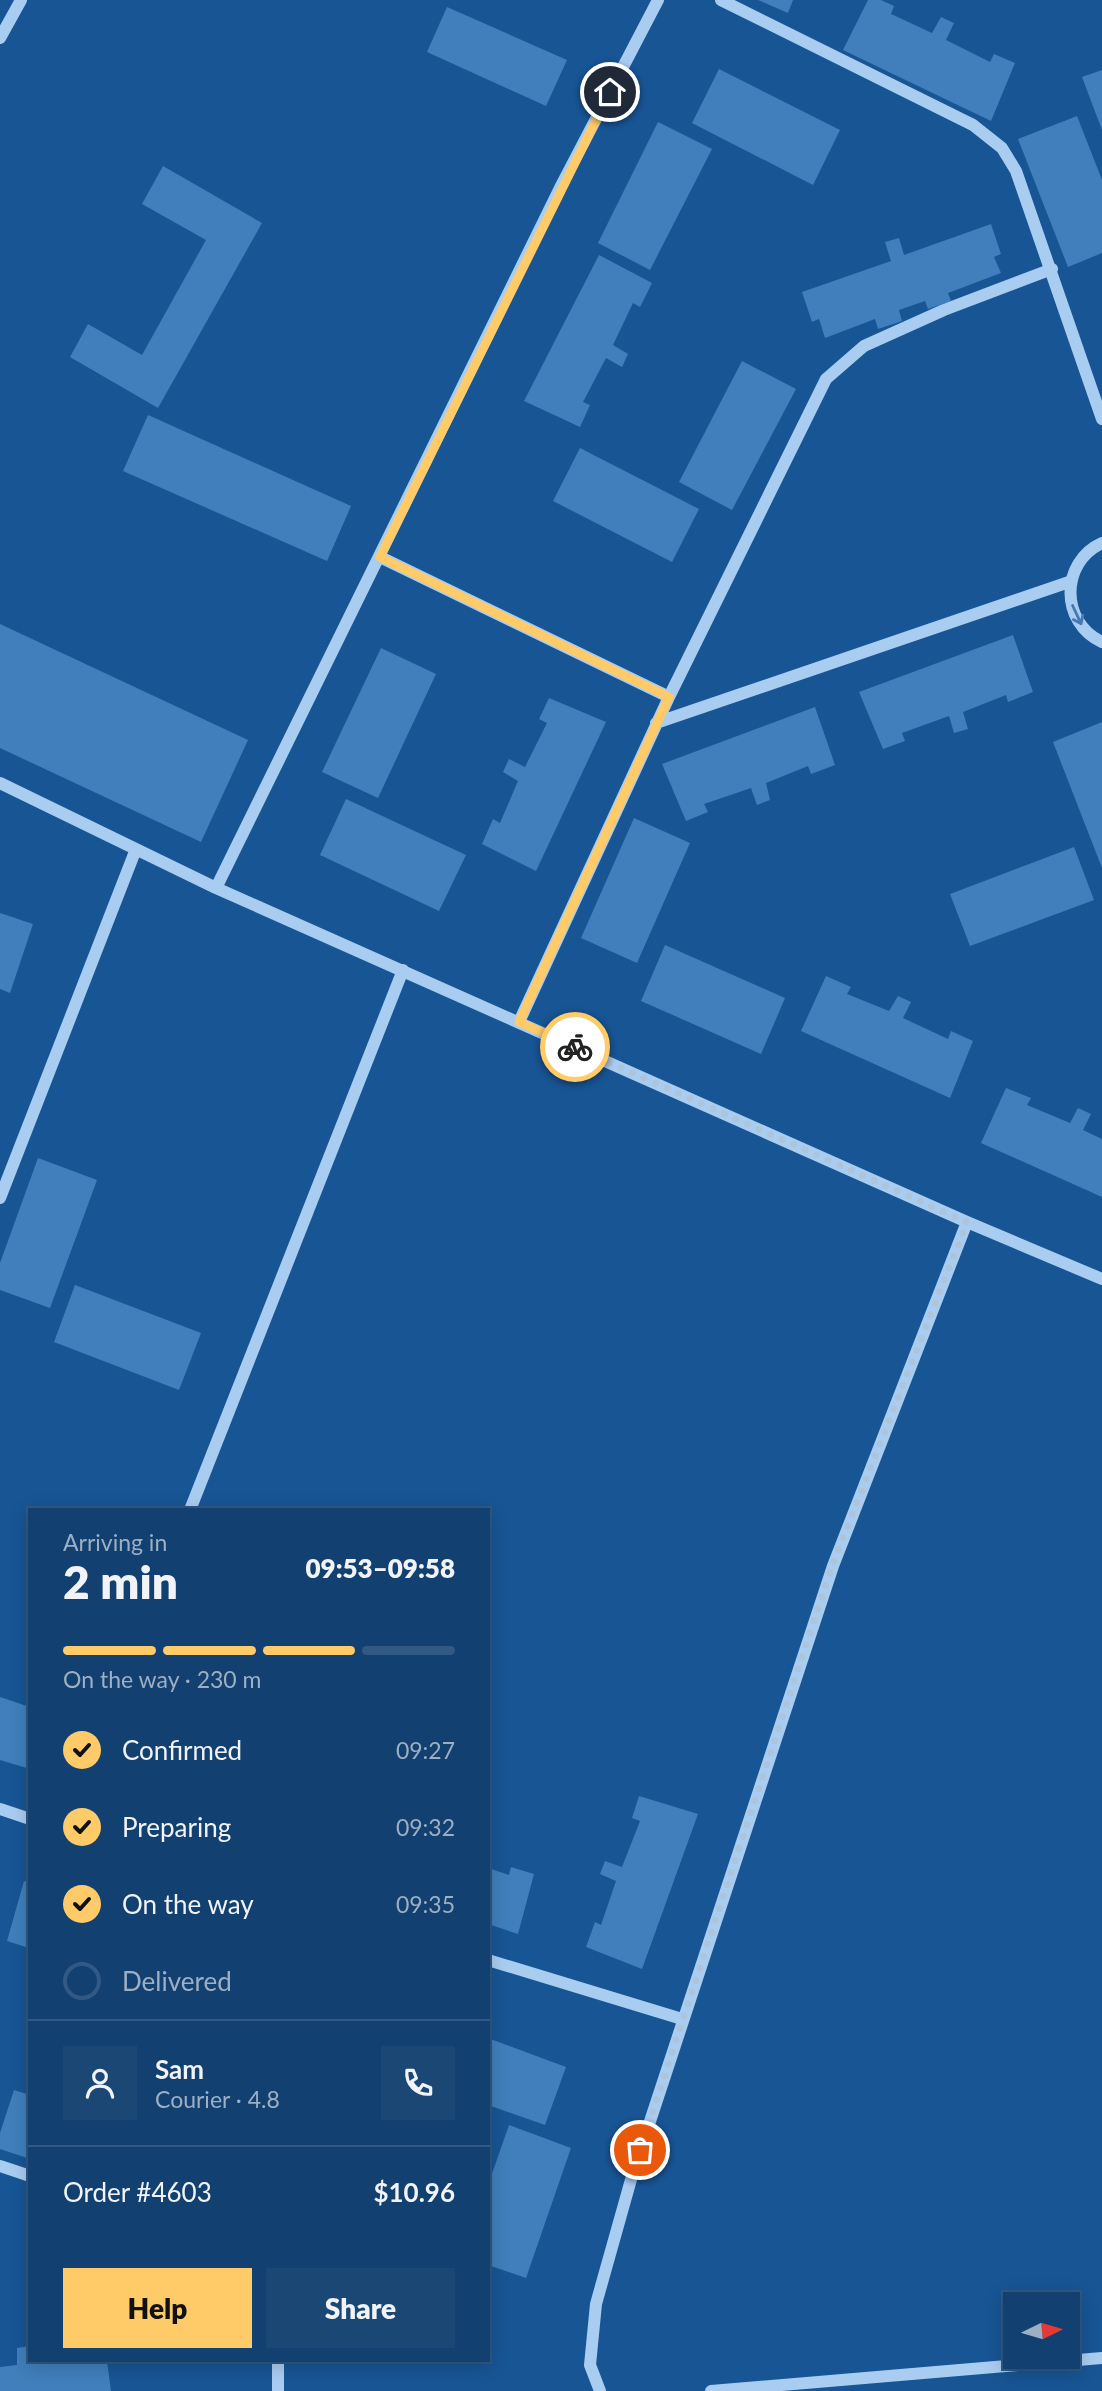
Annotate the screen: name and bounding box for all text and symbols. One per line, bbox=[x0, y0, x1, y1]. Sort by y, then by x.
pin bbox=[580, 62, 640, 122]
icon: home bbox=[591, 73, 629, 111]
one-way arrow bbox=[1070, 604, 1084, 625]
courier bbox=[540, 1012, 610, 1082]
icon: bike bbox=[556, 1028, 594, 1066]
text: Arriving in bbox=[63, 1528, 167, 1556]
text: 09:53–09:58 bbox=[305, 1552, 455, 1584]
text: 2 min bbox=[63, 1554, 178, 1609]
text: On the way · 230 m bbox=[63, 1665, 262, 1693]
icon: check bbox=[63, 1731, 101, 1769]
text: Confirmed bbox=[122, 1734, 242, 1766]
text: 09:27 bbox=[396, 1736, 455, 1764]
icon: check bbox=[63, 1808, 101, 1846]
text: Preparing bbox=[122, 1811, 231, 1843]
text: 09:32 bbox=[396, 1813, 455, 1841]
icon: check bbox=[63, 1885, 101, 1923]
text: On the way bbox=[122, 1888, 254, 1920]
text: 09:35 bbox=[396, 1890, 455, 1918]
text: Delivered bbox=[122, 1965, 232, 1997]
button: person bbox=[63, 2046, 137, 2120]
button: phone bbox=[381, 2046, 455, 2120]
text: Sam bbox=[155, 2053, 204, 2085]
text: Courier · 4.8 bbox=[155, 2085, 280, 2113]
pin bbox=[610, 2120, 670, 2180]
icon: bag bbox=[621, 2131, 659, 2169]
text: Order #4603 bbox=[63, 2176, 212, 2208]
text: $10.96 bbox=[373, 2176, 455, 2208]
button: Help bbox=[63, 2268, 252, 2348]
button: Share bbox=[266, 2268, 455, 2348]
north arrow bbox=[1003, 2292, 1080, 2370]
map controls bbox=[1003, 2292, 1080, 2369]

